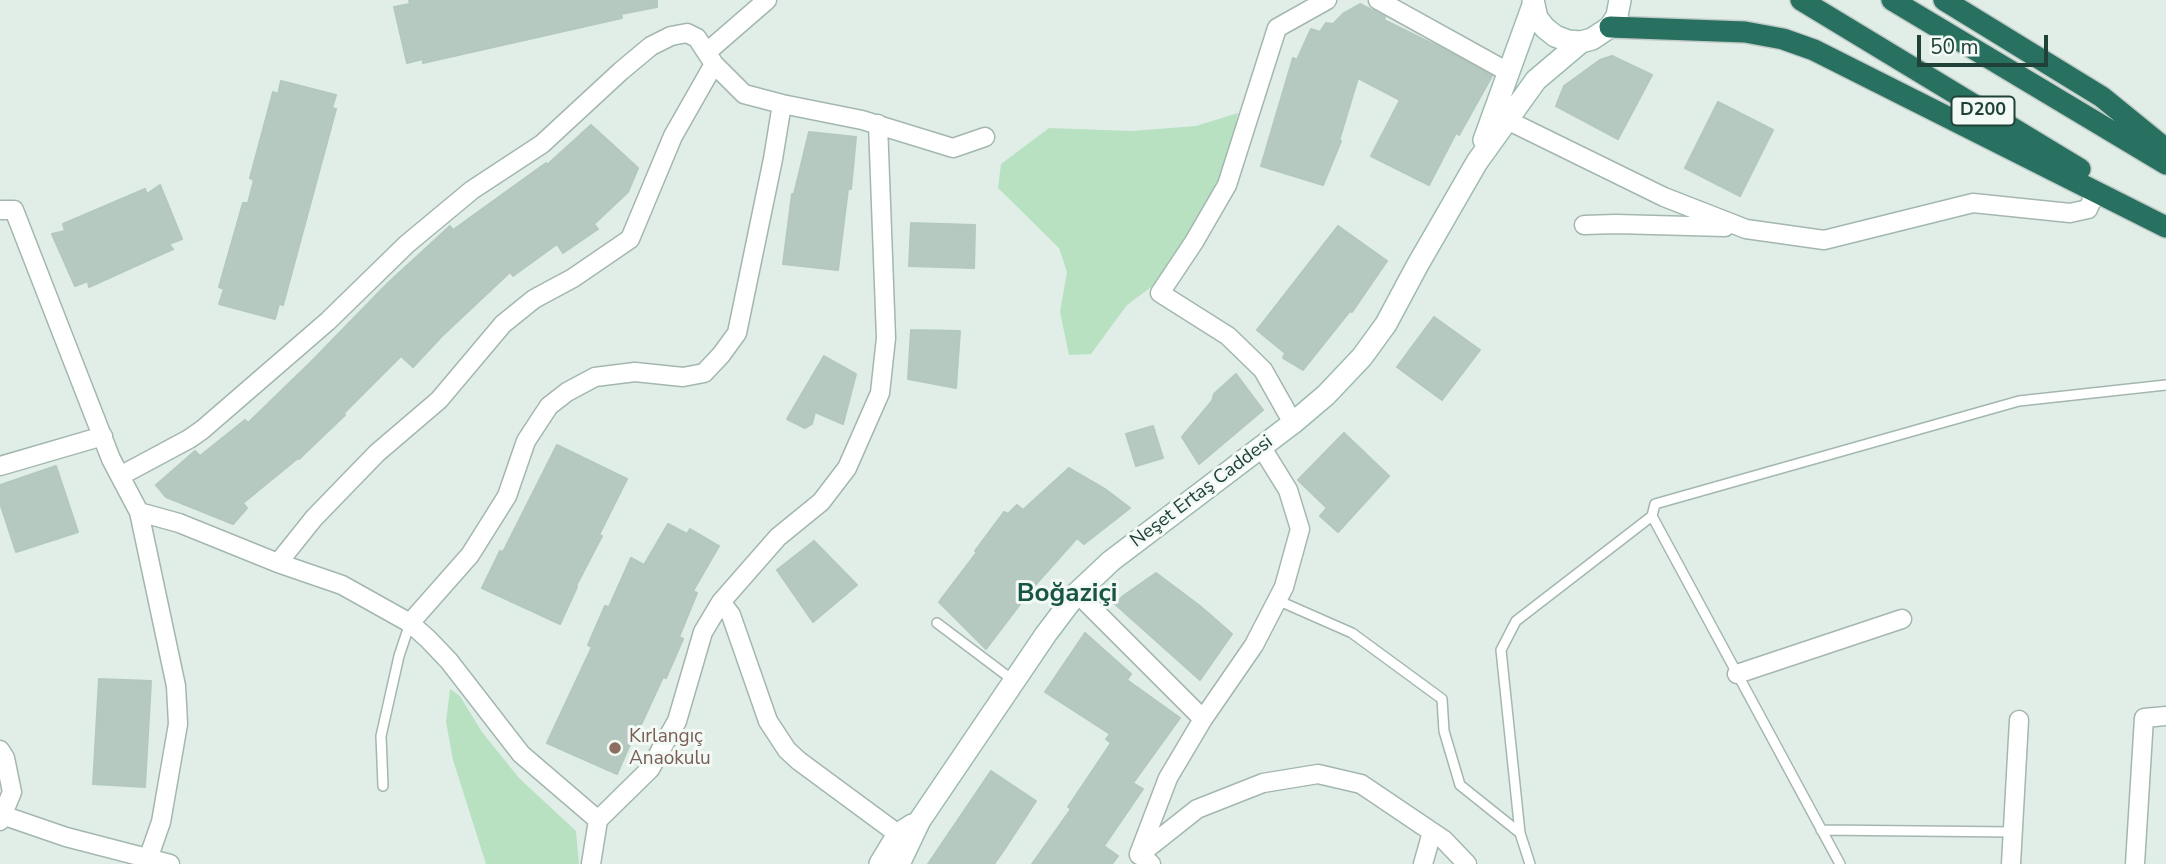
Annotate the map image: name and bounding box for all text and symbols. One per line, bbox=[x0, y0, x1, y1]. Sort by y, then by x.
scale bar bbox=[1921, 21, 2052, 65]
text: 50 m bbox=[1930, 33, 1979, 61]
road number: D200 bbox=[1952, 96, 2014, 126]
street label: Neşet Ertaş Caddesi bbox=[1126, 431, 1278, 553]
district label: Boğaziçi bbox=[1017, 579, 1117, 611]
place label: Kırlangıç Anaokulu bbox=[629, 726, 711, 770]
marker: Kırlangıç Anaokulu bbox=[607, 740, 623, 756]

